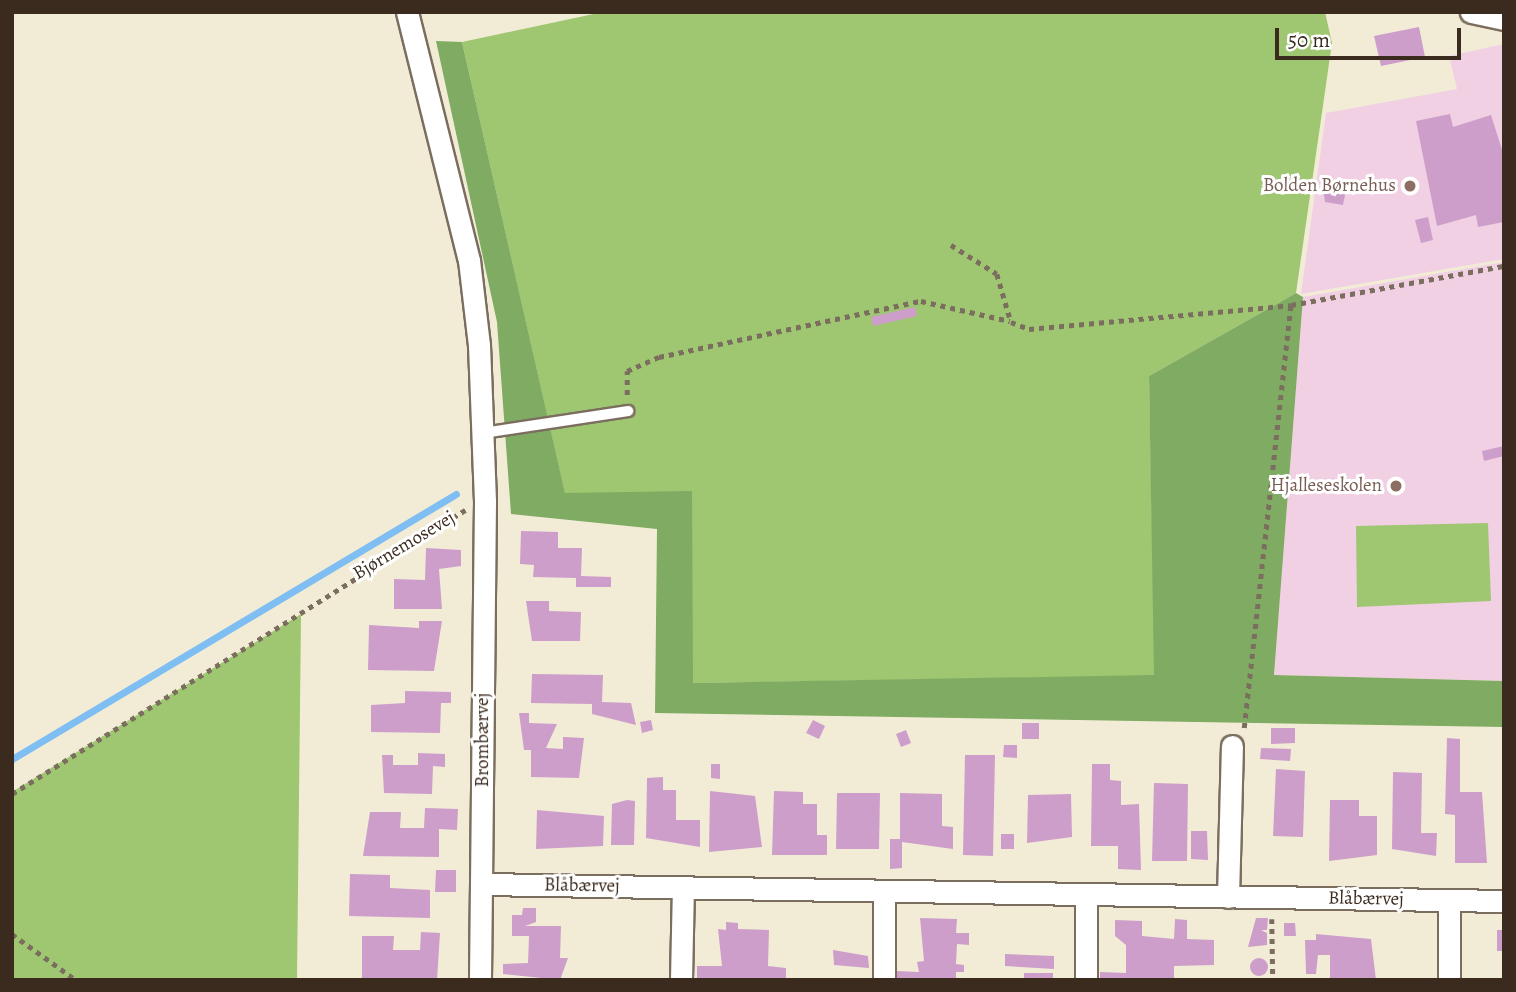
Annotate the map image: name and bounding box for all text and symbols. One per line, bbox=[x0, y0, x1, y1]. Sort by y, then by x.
scale bar bbox=[1278, 14, 1464, 58]
text: 50 m bbox=[1288, 26, 1330, 54]
place label: Bolden Børnehus bbox=[1263, 175, 1396, 197]
marker: Bolden Børnehus bbox=[1402, 178, 1418, 194]
place label: Hjalleseskolen bbox=[1270, 475, 1382, 497]
marker: Hjalleseskolen bbox=[1388, 478, 1404, 494]
street label: Bjørnemosevej bbox=[349, 507, 459, 585]
street label: Brombærvej bbox=[472, 693, 494, 787]
street label: Blåbærvej bbox=[544, 874, 620, 898]
street label: Blåbærvej bbox=[1328, 887, 1404, 911]

